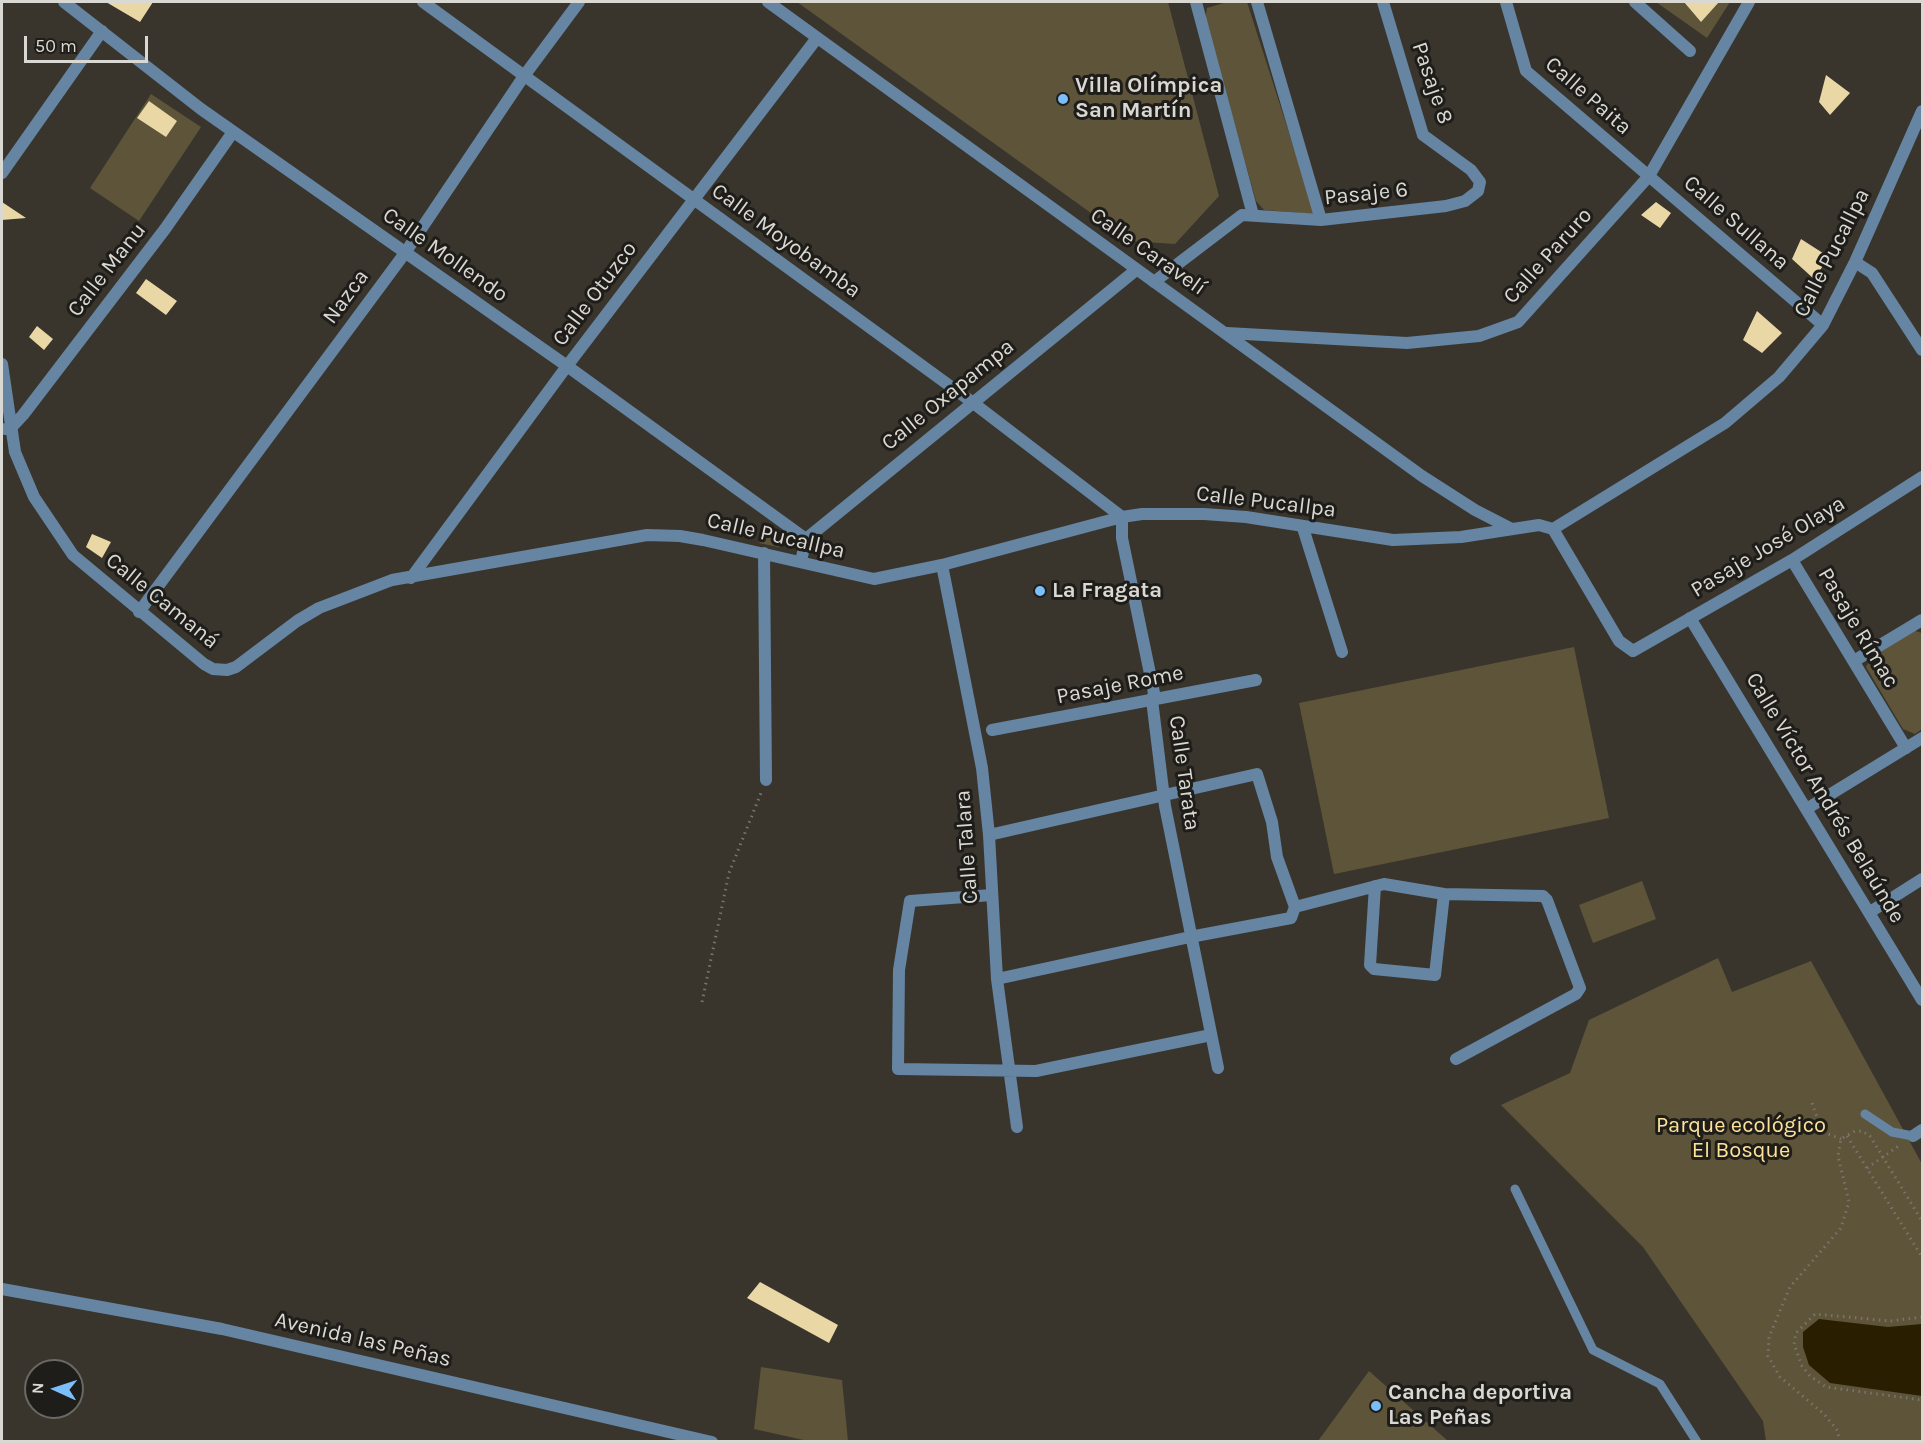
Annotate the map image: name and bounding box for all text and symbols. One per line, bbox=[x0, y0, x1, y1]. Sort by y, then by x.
scale bar bbox=[27, 24, 152, 62]
text: 50 m bbox=[35, 35, 77, 57]
street label: Pasaje 8 bbox=[1406, 39, 1458, 127]
street label: Calle Paita bbox=[1539, 51, 1637, 141]
place label: Villa Olímpica San Martín bbox=[1075, 73, 1222, 124]
marker: Villa Olímpica San Martín bbox=[1056, 92, 1070, 106]
street label: Calle Sullana bbox=[1678, 170, 1794, 276]
street label: Pasaje 6 bbox=[1323, 176, 1409, 212]
street label: Calle Moyobamba bbox=[706, 178, 866, 304]
street label: Calle Pucallpa bbox=[1788, 184, 1876, 322]
street label: Calle Mollendo bbox=[377, 202, 513, 308]
street label: Calle Caravelí bbox=[1085, 202, 1211, 302]
street label: Calle Paruro bbox=[1498, 203, 1598, 309]
street label: Calle Manu bbox=[62, 218, 152, 322]
street label: Calle Otuzco bbox=[547, 237, 643, 351]
street label: Nazca bbox=[317, 265, 375, 329]
street label: Calle Oxapampa bbox=[877, 334, 1019, 456]
street label: Calle Pucallpa bbox=[1195, 480, 1337, 524]
street label: Pasaje José Olaya bbox=[1686, 491, 1850, 603]
street label: Calle Pucallpa bbox=[704, 507, 848, 565]
street label: Calle Camaná bbox=[100, 547, 224, 655]
street label: Pasaje Rímac bbox=[1812, 563, 1904, 693]
place label: La Fragata bbox=[1052, 578, 1162, 604]
marker: La Fragata bbox=[1033, 584, 1047, 598]
street label: Pasaje Rome bbox=[1054, 660, 1186, 710]
street label: Calle Víctor Andrés Belaúnde bbox=[1740, 668, 1910, 928]
street label: Calle Tarata bbox=[1163, 714, 1205, 832]
street label: Calle Talara bbox=[950, 789, 984, 905]
park label: Parque ecológico El Bosque bbox=[1656, 1113, 1826, 1164]
street label: Avenida las Peñas bbox=[272, 1307, 454, 1373]
north arrow bbox=[24, 1359, 84, 1419]
place label: Cancha deportiva Las Peñas bbox=[1388, 1380, 1572, 1432]
text: N bbox=[28, 1382, 47, 1394]
marker: Cancha deportiva Las Peñas bbox=[1369, 1399, 1383, 1413]

